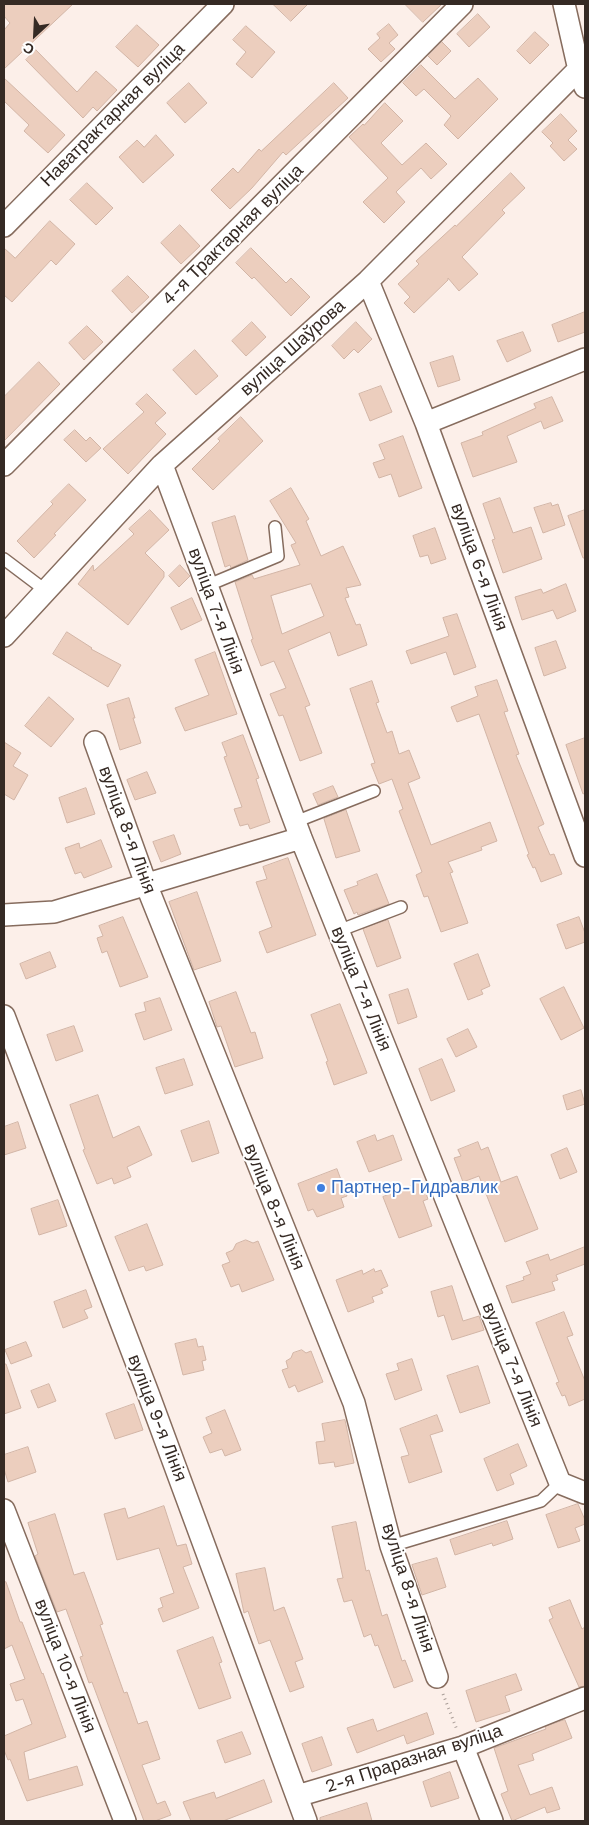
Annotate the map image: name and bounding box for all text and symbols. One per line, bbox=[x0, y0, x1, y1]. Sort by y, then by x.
north arrow bbox=[10, 10, 60, 60]
street label: Наватрактарная вуліца bbox=[36, 38, 190, 192]
text: С bbox=[21, 39, 37, 58]
street label: 4-я Трактарная вуліца bbox=[158, 160, 308, 310]
street label: вуліца Шаўрова bbox=[236, 295, 350, 401]
street label: вуліца 6-я Лінія bbox=[446, 500, 512, 634]
street label: вуліца 7-я Лінія bbox=[183, 545, 249, 677]
street label: вуліца 8-я Лінія bbox=[94, 763, 160, 897]
street label: вуліца 7-я Лінія bbox=[326, 924, 396, 1054]
street label: вуліца 8-я Лінія bbox=[239, 1141, 309, 1273]
place label: Партнер-Гидравлик bbox=[331, 1177, 498, 1199]
marker: Партнер-Гидравлик bbox=[315, 1182, 327, 1194]
street label: вуліца 7-я Лінія bbox=[477, 1300, 547, 1430]
street label: вуліца 9-я Лінія bbox=[123, 1351, 191, 1485]
street label: вуліца 8-я Лінія bbox=[377, 1521, 439, 1655]
street label: вуліца 10-я Лінія bbox=[30, 1596, 100, 1736]
street label: 2-я Праразная вуліца bbox=[323, 1720, 505, 1798]

